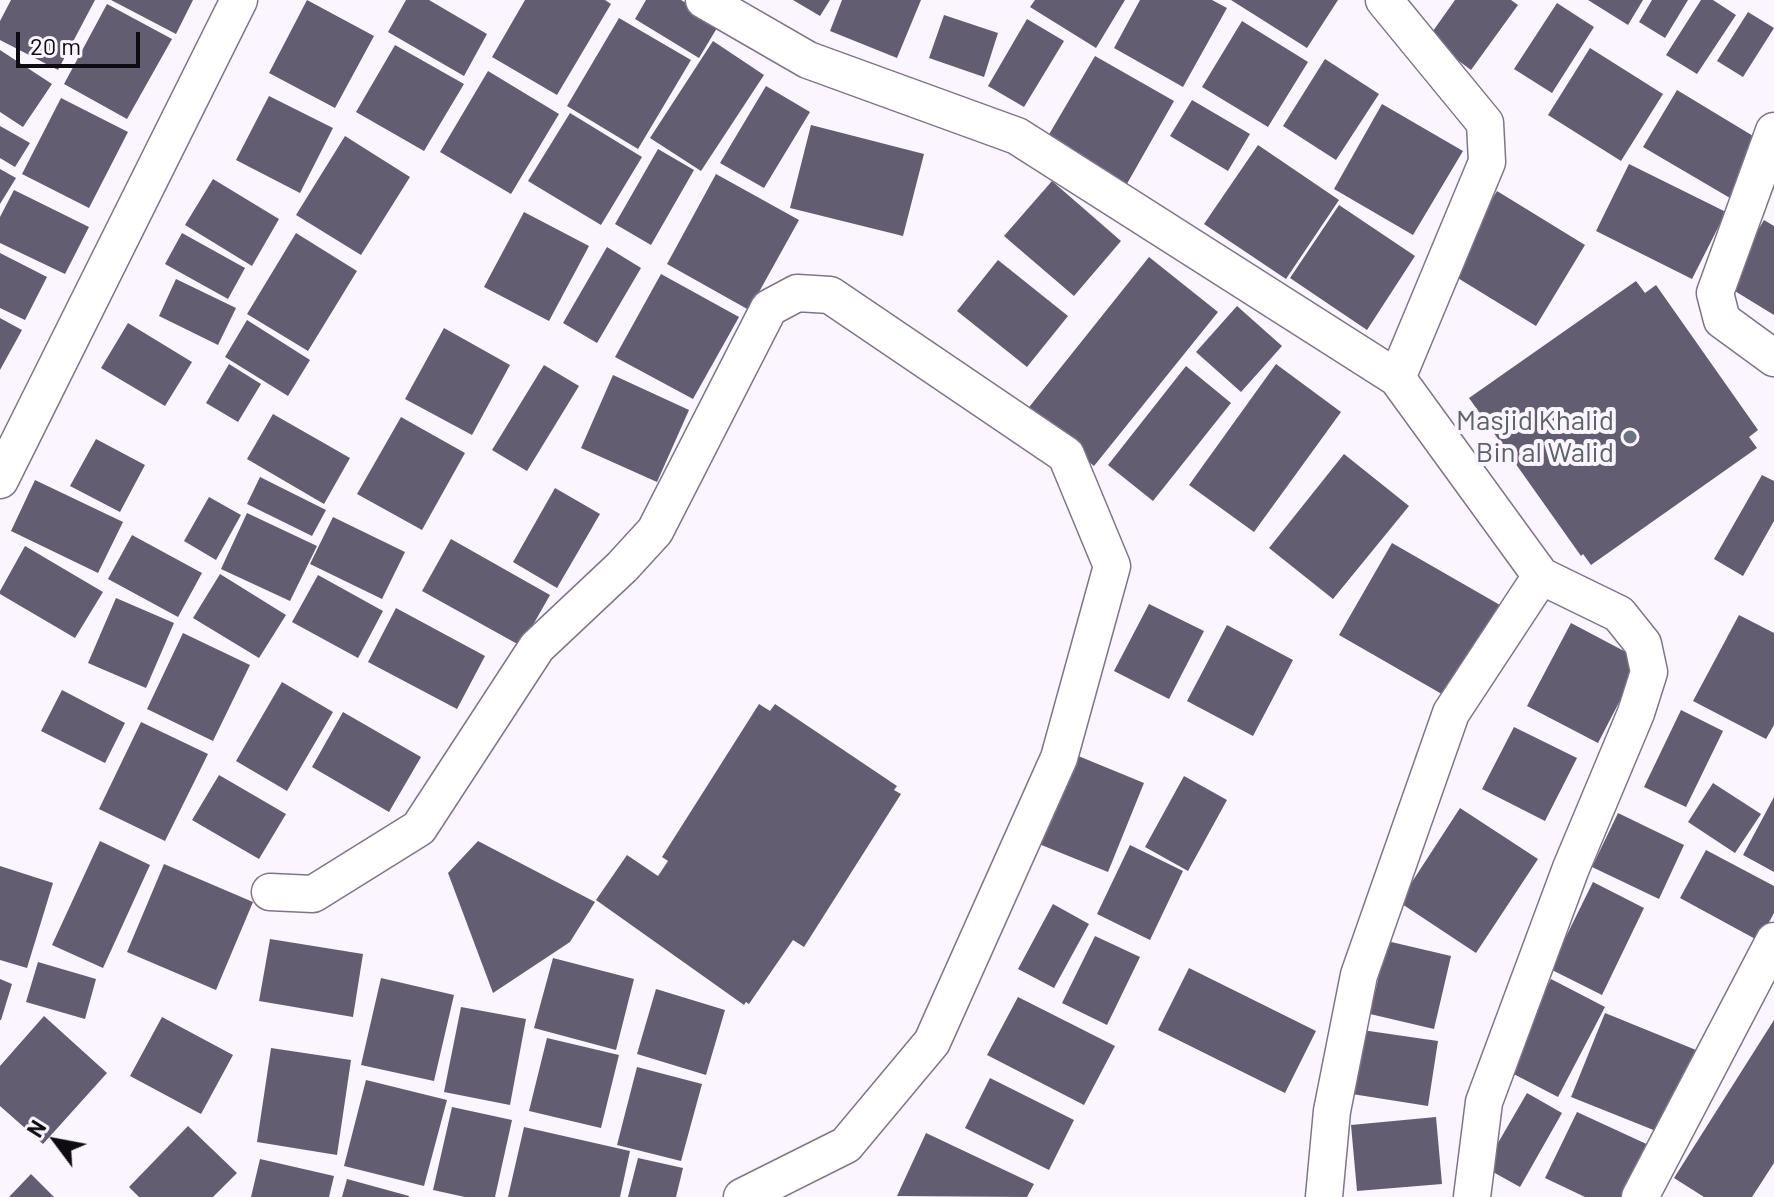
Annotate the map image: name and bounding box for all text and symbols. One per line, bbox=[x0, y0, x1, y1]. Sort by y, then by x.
scale bar bbox=[20, 16, 144, 66]
text: 20 m bbox=[30, 31, 81, 60]
place label: Masjid Khalid Bin al Walid bbox=[1456, 404, 1614, 470]
marker: Masjid Khalid Bin al Walid bbox=[1621, 428, 1639, 446]
north arrow bbox=[16, 1101, 96, 1181]
text: N bbox=[21, 1115, 51, 1141]

